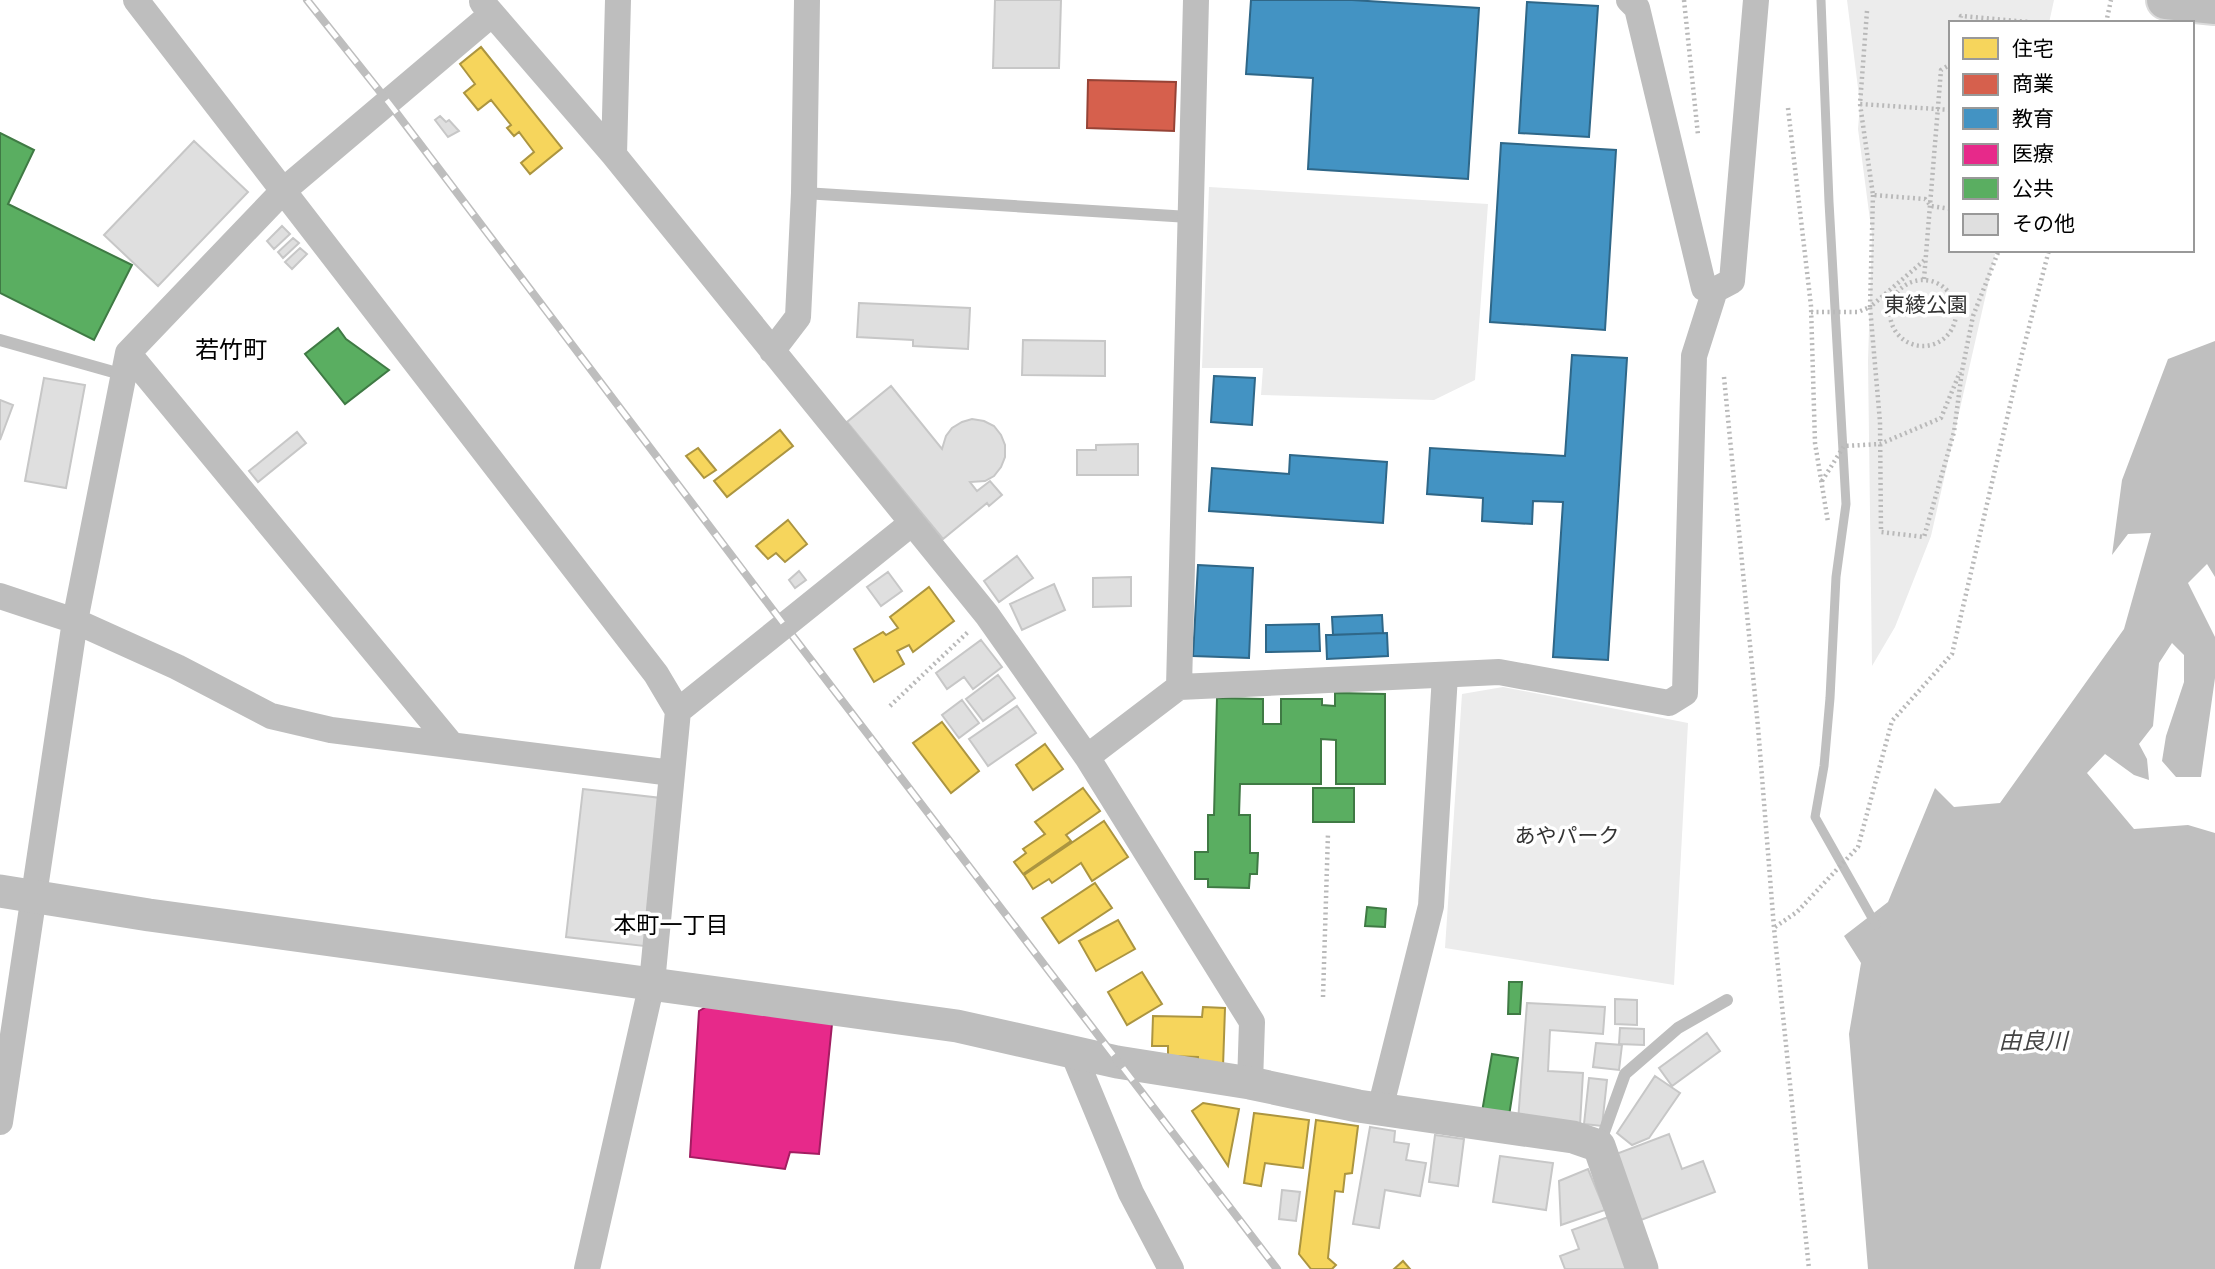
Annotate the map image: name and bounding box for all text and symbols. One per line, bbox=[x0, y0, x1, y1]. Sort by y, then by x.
legend bbox=[1949, 21, 2194, 252]
text: 住宅 bbox=[2012, 38, 2054, 60]
text: 商業 bbox=[2012, 73, 2054, 95]
text: 教育 bbox=[2012, 108, 2054, 130]
text: 医療 bbox=[2012, 143, 2054, 165]
text: 公共 bbox=[2012, 178, 2054, 200]
text: その他 bbox=[2012, 213, 2075, 235]
park label: 東綾公園 bbox=[1884, 294, 1968, 316]
district label: 若竹町 bbox=[195, 337, 267, 363]
park label: あやパーク bbox=[1515, 825, 1620, 847]
district label: 本町一丁目 bbox=[614, 913, 729, 938]
water label: 由良川 bbox=[1999, 1029, 2071, 1054]

